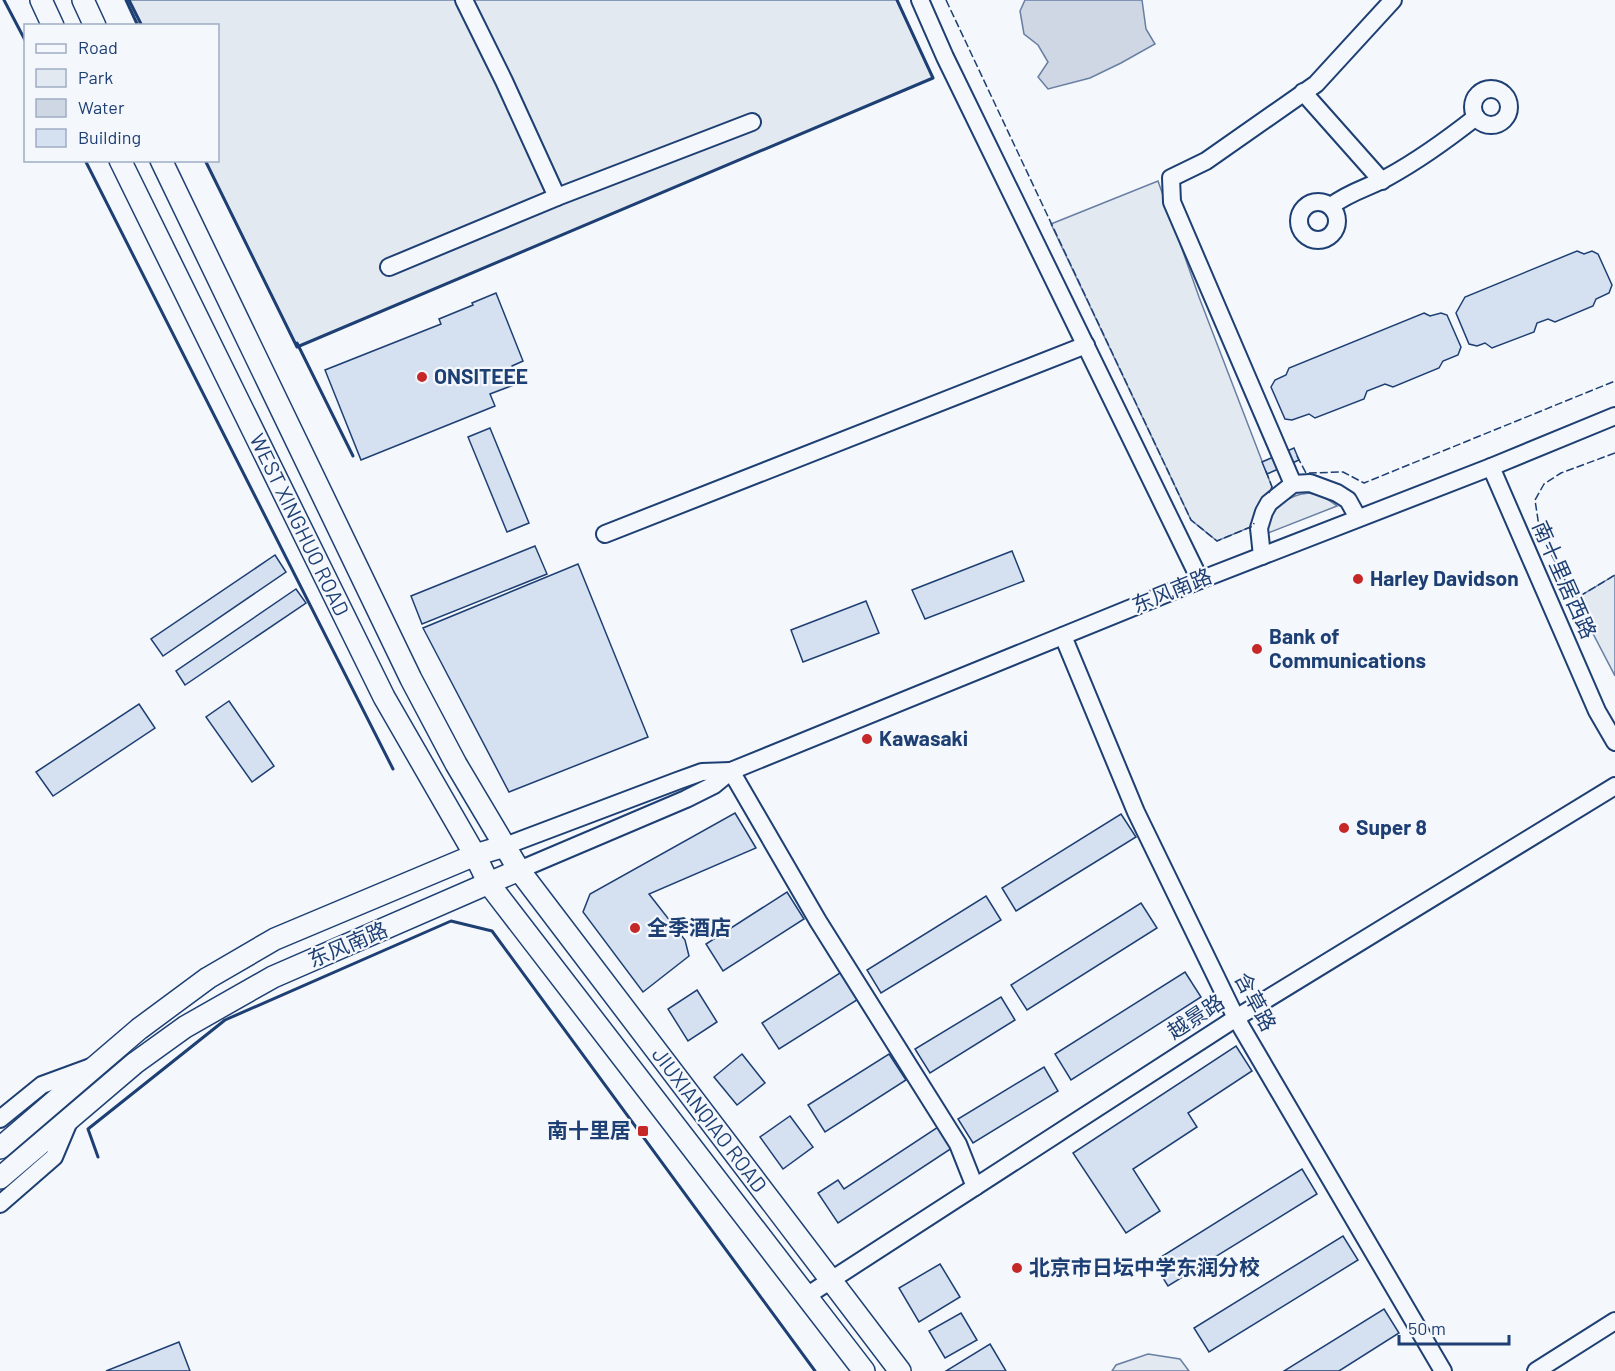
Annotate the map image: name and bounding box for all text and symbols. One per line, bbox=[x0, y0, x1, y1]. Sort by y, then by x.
legend bbox=[24, 24, 219, 162]
text: Road bbox=[78, 36, 118, 58]
text: Park bbox=[78, 66, 113, 88]
text: Water bbox=[78, 96, 125, 118]
text: Building bbox=[78, 126, 141, 148]
place label: ONSITEEE bbox=[434, 363, 528, 388]
marker: ONSITEEE bbox=[415, 370, 429, 384]
street label: WEST XINGHUO ROAD bbox=[245, 429, 355, 620]
street label: 南十里居西路 bbox=[1528, 517, 1602, 642]
street label: 东风南路 bbox=[1128, 562, 1215, 617]
place label: Harley Davidson bbox=[1370, 565, 1519, 590]
marker: Harley Davidson bbox=[1351, 572, 1365, 586]
place label: Bank of Communications bbox=[1269, 623, 1426, 672]
marker: Bank of Communications bbox=[1250, 642, 1264, 656]
place label: Kawasaki bbox=[879, 725, 968, 750]
marker: Kawasaki bbox=[860, 732, 874, 746]
place label: Super 8 bbox=[1356, 814, 1427, 839]
marker: Super 8 bbox=[1337, 821, 1351, 835]
place label: 全季酒店 bbox=[647, 914, 731, 939]
street label: 东风南路 bbox=[304, 916, 391, 972]
marker: 全季酒店 bbox=[628, 921, 642, 935]
street label: 含草路 bbox=[1230, 968, 1282, 1035]
street label: 越景路 bbox=[1162, 988, 1228, 1043]
street label: JIUXIANQIAO ROAD bbox=[648, 1042, 773, 1196]
place label: 南十里居 bbox=[547, 1117, 631, 1142]
marker: 南十里居 bbox=[636, 1124, 650, 1138]
place label: 北京市日坛中学东润分校 bbox=[1029, 1254, 1260, 1279]
marker: 北京市日坛中学东润分校 bbox=[1010, 1261, 1024, 1275]
scale bar bbox=[1399, 1308, 1508, 1346]
text: 50 m bbox=[1408, 1317, 1446, 1339]

